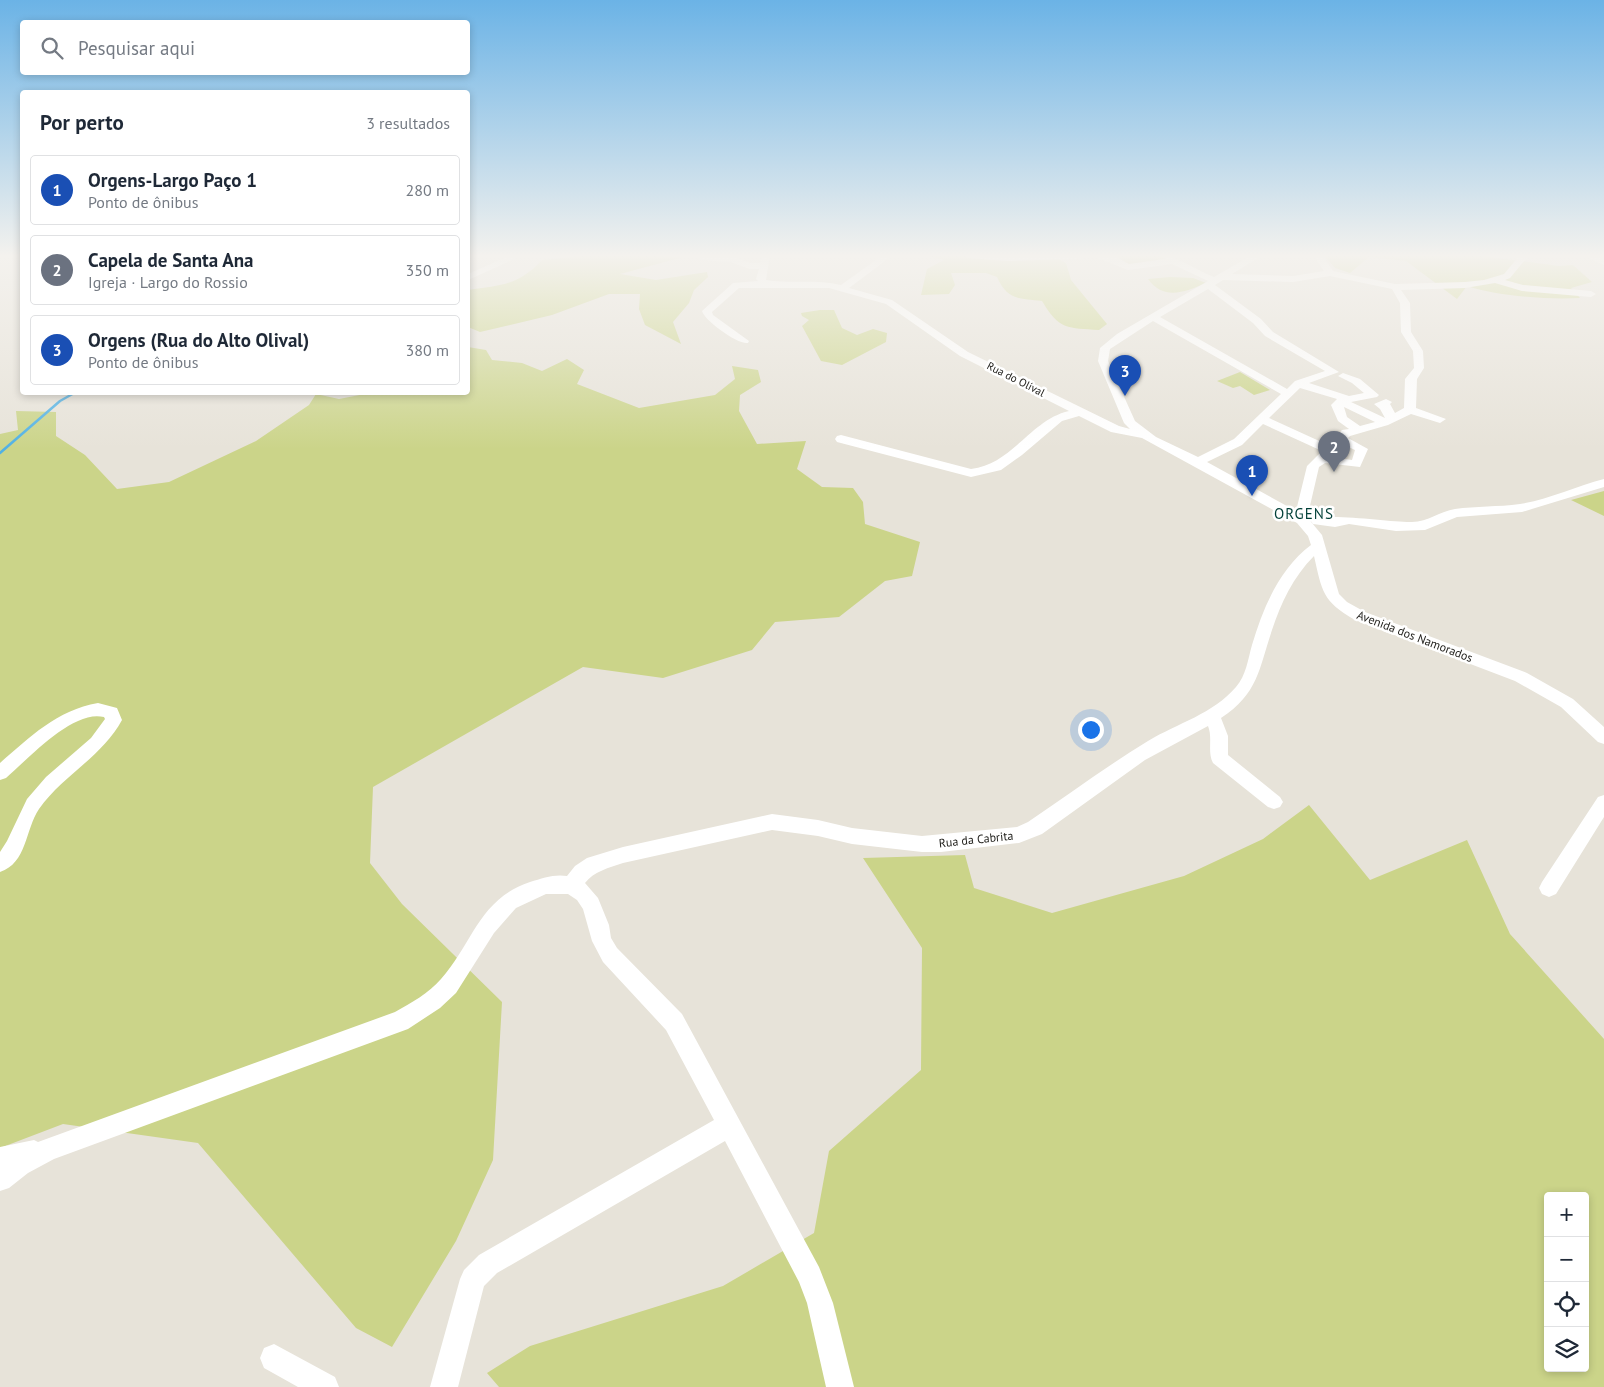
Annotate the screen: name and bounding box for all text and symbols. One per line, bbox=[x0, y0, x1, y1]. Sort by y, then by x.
search box bbox=[20, 20, 470, 75]
icon: search bbox=[38, 34, 66, 62]
text: Pesquisar aqui bbox=[78, 36, 195, 60]
text: Por perto bbox=[40, 109, 124, 136]
text: 3 resultados bbox=[366, 113, 450, 133]
text: Orgens-Largo Paço 1 bbox=[88, 168, 257, 192]
text: 1 bbox=[52, 180, 62, 200]
text: 280 m bbox=[406, 180, 449, 200]
text: Ponto de ônibus bbox=[88, 192, 198, 212]
text: Capela de Santa Ana bbox=[88, 248, 254, 272]
text: 2 bbox=[52, 260, 62, 280]
text: 350 m bbox=[406, 260, 449, 280]
text: Igreja · Largo do Rossio bbox=[88, 272, 248, 292]
text: Orgens (Rua do Alto Olival) bbox=[88, 328, 309, 352]
text: 3 bbox=[52, 340, 62, 360]
text: 380 m bbox=[406, 340, 449, 360]
text: Ponto de ônibus bbox=[88, 352, 198, 372]
pin: 3 bbox=[1109, 355, 1141, 396]
street label: Rua do Olival bbox=[985, 358, 1048, 400]
pin: 2 bbox=[1318, 431, 1350, 472]
pin: 1 bbox=[1236, 455, 1268, 496]
district label: ORGENS bbox=[1274, 504, 1334, 523]
street label: Avenida dos Namorados bbox=[1355, 607, 1475, 665]
your location bbox=[1078, 717, 1104, 743]
street label: Rua da Cabrita bbox=[938, 828, 1014, 850]
map controls bbox=[1544, 1192, 1589, 1372]
button: + bbox=[1544, 1192, 1589, 1237]
button: − bbox=[1544, 1237, 1589, 1282]
button: locate bbox=[1544, 1282, 1589, 1327]
button: layers bbox=[1544, 1327, 1589, 1372]

